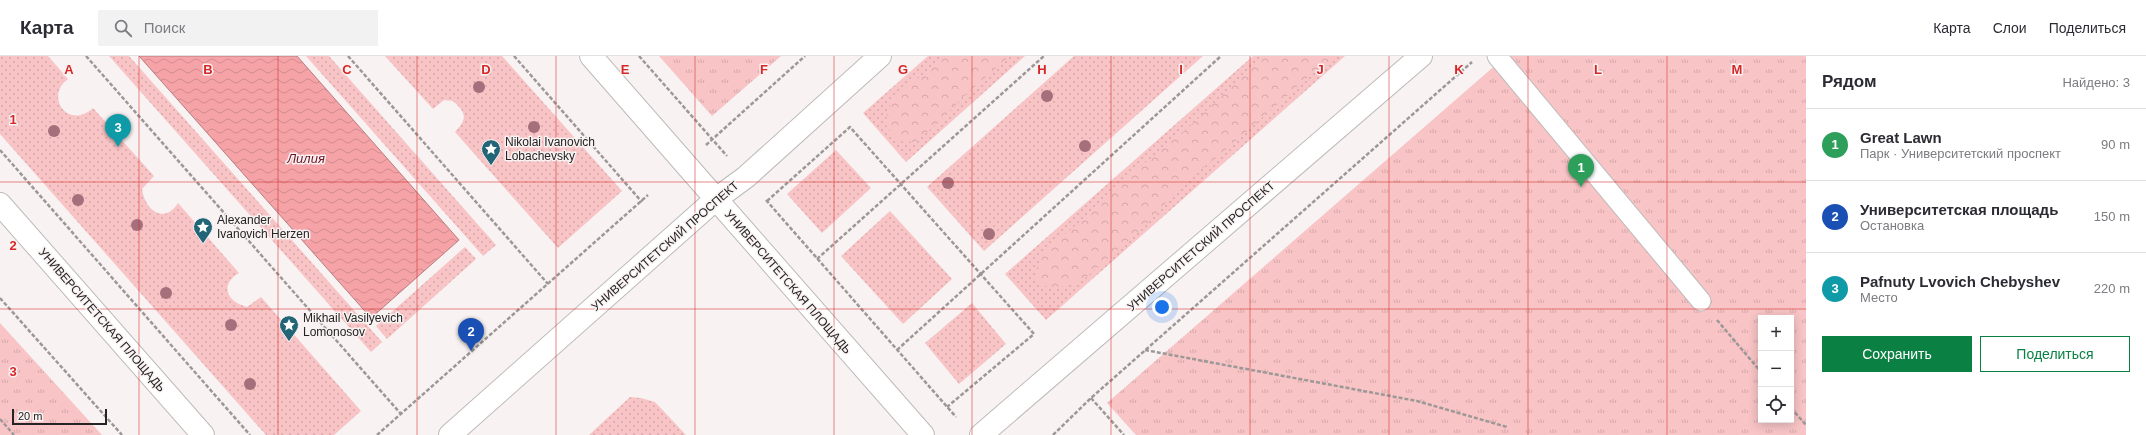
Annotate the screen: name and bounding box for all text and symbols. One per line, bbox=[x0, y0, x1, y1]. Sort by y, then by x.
search box bbox=[98, 10, 378, 46]
text: Карта bbox=[20, 17, 74, 38]
icon: search bbox=[112, 17, 134, 39]
text: Поиск bbox=[144, 19, 185, 36]
text: Карта bbox=[1933, 20, 1971, 36]
text: Слои bbox=[1993, 20, 2027, 36]
text: Поделиться bbox=[2049, 20, 2126, 36]
text: A bbox=[64, 62, 74, 77]
text: B bbox=[203, 62, 213, 77]
text: C bbox=[342, 62, 352, 77]
text: D bbox=[481, 62, 491, 77]
text: E bbox=[621, 62, 630, 77]
text: F bbox=[760, 62, 768, 77]
text: G bbox=[898, 62, 908, 77]
text: H bbox=[1037, 62, 1047, 77]
text: I bbox=[1179, 62, 1183, 77]
text: J bbox=[1316, 62, 1324, 77]
text: K bbox=[1454, 62, 1464, 77]
text: L bbox=[1594, 62, 1602, 77]
text: M bbox=[1732, 62, 1742, 77]
text: Рядом bbox=[1822, 72, 1877, 91]
text: Найдено: 3 bbox=[2062, 75, 2130, 90]
text: 1 bbox=[9, 112, 17, 127]
pin: 3 bbox=[105, 114, 131, 147]
text: Great Lawn bbox=[1860, 129, 1942, 146]
place label: Nikolai Ivanovich Lobachevsky bbox=[505, 135, 595, 163]
text: 1 bbox=[1831, 137, 1839, 152]
text: 90 m bbox=[2101, 137, 2130, 152]
place icon: Nikolai Ivanovich Lobachevsky bbox=[480, 138, 502, 166]
text: Парк · Университетский проспект bbox=[1860, 146, 2061, 161]
water label: Лилия bbox=[286, 151, 325, 166]
pin: 1 bbox=[1568, 154, 1594, 187]
street label: УНИВЕРСИТЕТСКИЙ ПРОСПЕКТ bbox=[588, 177, 742, 314]
street label: УНИВЕРСИТЕТСКИЙ ПРОСПЕКТ bbox=[1124, 177, 1278, 314]
text: Университетская площадь bbox=[1860, 201, 2058, 218]
street label: УНИВЕРСИТЕТСКАЯ ПЛОЩАДЬ bbox=[722, 207, 854, 357]
text: 2 bbox=[1831, 209, 1839, 224]
text: 150 m bbox=[2094, 209, 2130, 224]
place label: Alexander Ivanovich Herzen bbox=[217, 213, 310, 241]
place icon: Alexander Ivanovich Herzen bbox=[192, 216, 214, 244]
text: Остановка bbox=[1860, 218, 1924, 233]
text: 2 bbox=[9, 238, 17, 253]
street label: УНИВЕРСИТЕТСКАЯ ПЛОЩАДЬ bbox=[36, 245, 168, 395]
text: Pafnuty Lvovich Chebyshev bbox=[1860, 273, 2060, 290]
text: 3 bbox=[1831, 281, 1839, 296]
text: 220 m bbox=[2094, 281, 2130, 296]
text: Место bbox=[1860, 290, 1898, 305]
your location bbox=[1152, 297, 1172, 317]
place label: Mikhail Vasilyevich Lomonosov bbox=[303, 311, 403, 339]
place icon: Mikhail Vasilyevich Lomonosov bbox=[278, 314, 300, 342]
map controls bbox=[1758, 315, 1794, 423]
button: + bbox=[1758, 315, 1794, 351]
pin: 2 bbox=[458, 318, 484, 351]
button: Сохранить bbox=[1822, 336, 1972, 372]
button: Поделиться bbox=[1980, 336, 2130, 372]
button: − bbox=[1758, 351, 1794, 387]
text: 3 bbox=[9, 364, 17, 379]
button: locate bbox=[1758, 387, 1794, 423]
scale bar bbox=[12, 407, 107, 426]
text: 20 m bbox=[18, 410, 42, 422]

